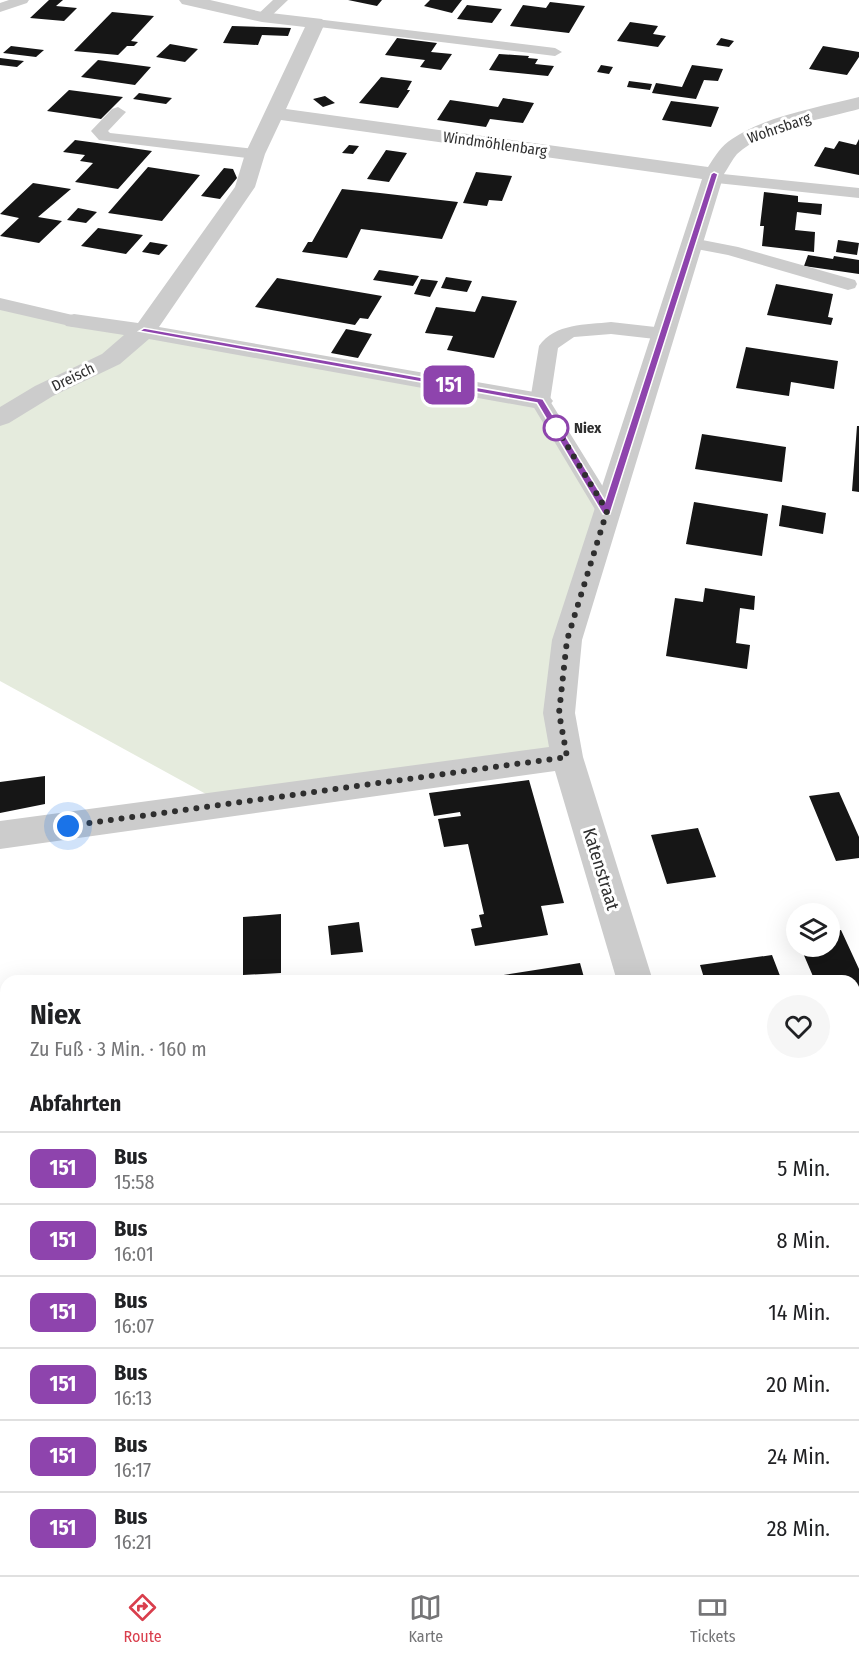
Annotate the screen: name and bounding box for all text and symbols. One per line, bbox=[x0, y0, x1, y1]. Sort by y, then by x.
street label: Wohrsbarg bbox=[745, 109, 813, 147]
street label: Windmöhlenbarg bbox=[442, 128, 548, 160]
street label: Dreisch bbox=[49, 359, 97, 395]
line badge: 151 bbox=[414, 366, 484, 404]
text: 151 bbox=[436, 372, 462, 398]
marker: Niex bbox=[543, 415, 569, 441]
place label: Niex bbox=[574, 419, 602, 437]
your location bbox=[53, 811, 83, 841]
street label: Katenstraat bbox=[578, 825, 624, 913]
map controls bbox=[786, 903, 840, 957]
button: layers bbox=[786, 903, 840, 957]
button: heart bbox=[767, 995, 830, 1058]
text: Niex bbox=[30, 998, 81, 1031]
text: Zu Fuß · 3 Min. · 160 m bbox=[30, 1037, 207, 1061]
text: Abfahrten bbox=[30, 1090, 121, 1117]
text: Bus bbox=[114, 1143, 147, 1170]
text: 151 bbox=[50, 1155, 76, 1181]
text: 5 Min. bbox=[777, 1155, 830, 1182]
text: 15:58 bbox=[114, 1170, 154, 1194]
text: Bus bbox=[114, 1215, 147, 1242]
text: 151 bbox=[50, 1227, 76, 1253]
text: 8 Min. bbox=[776, 1227, 830, 1254]
text: 16:01 bbox=[114, 1242, 154, 1266]
text: Bus bbox=[114, 1287, 147, 1314]
text: 151 bbox=[50, 1299, 76, 1325]
text: 14 Min. bbox=[768, 1299, 830, 1326]
text: 16:07 bbox=[114, 1314, 154, 1338]
text: Bus bbox=[114, 1359, 147, 1386]
text: 151 bbox=[50, 1371, 76, 1397]
text: 20 Min. bbox=[766, 1371, 830, 1398]
text: 16:13 bbox=[114, 1386, 152, 1410]
text: Bus bbox=[114, 1431, 147, 1458]
text: 151 bbox=[50, 1443, 76, 1469]
text: 24 Min. bbox=[767, 1443, 830, 1470]
text: 16:17 bbox=[114, 1458, 151, 1482]
text: Bus bbox=[114, 1503, 147, 1530]
text: 151 bbox=[50, 1515, 76, 1541]
text: 28 Min. bbox=[767, 1515, 830, 1542]
text: 16:21 bbox=[114, 1530, 152, 1554]
tab: Route bbox=[123, 1591, 162, 1646]
tab: Karte bbox=[408, 1591, 443, 1646]
tab: Tickets bbox=[690, 1591, 736, 1646]

